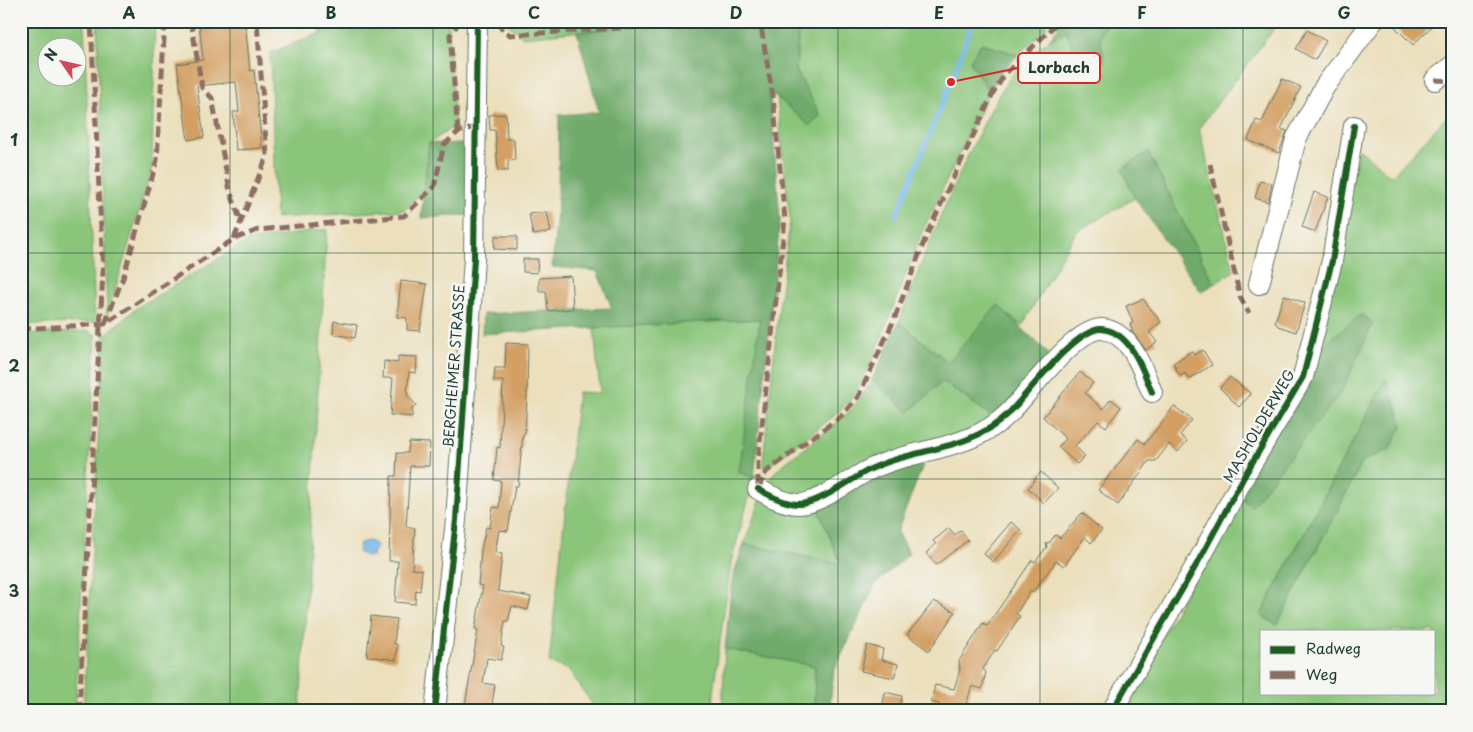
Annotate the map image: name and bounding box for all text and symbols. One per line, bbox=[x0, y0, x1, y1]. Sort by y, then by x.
text: A bbox=[123, 0, 136, 24]
text: B bbox=[326, 0, 337, 24]
text: C bbox=[528, 0, 540, 24]
text: D bbox=[730, 0, 742, 24]
text: E bbox=[934, 0, 944, 24]
text: F bbox=[1137, 0, 1147, 24]
text: G bbox=[1337, 0, 1351, 24]
north arrow bbox=[38, 38, 88, 88]
text: N bbox=[39, 44, 63, 65]
callout: Lorbach bbox=[1018, 53, 1100, 83]
text: Lorbach bbox=[1028, 55, 1090, 78]
text: 1 bbox=[10, 127, 18, 151]
street label: BERGHEIMER STRASSE bbox=[437, 284, 470, 448]
text: 2 bbox=[8, 353, 20, 377]
street label: MASHOLDERWEG bbox=[1218, 365, 1300, 486]
text: 3 bbox=[9, 578, 19, 602]
legend bbox=[1260, 630, 1436, 694]
text: Radweg bbox=[1306, 636, 1361, 659]
text: Weg bbox=[1306, 662, 1337, 685]

